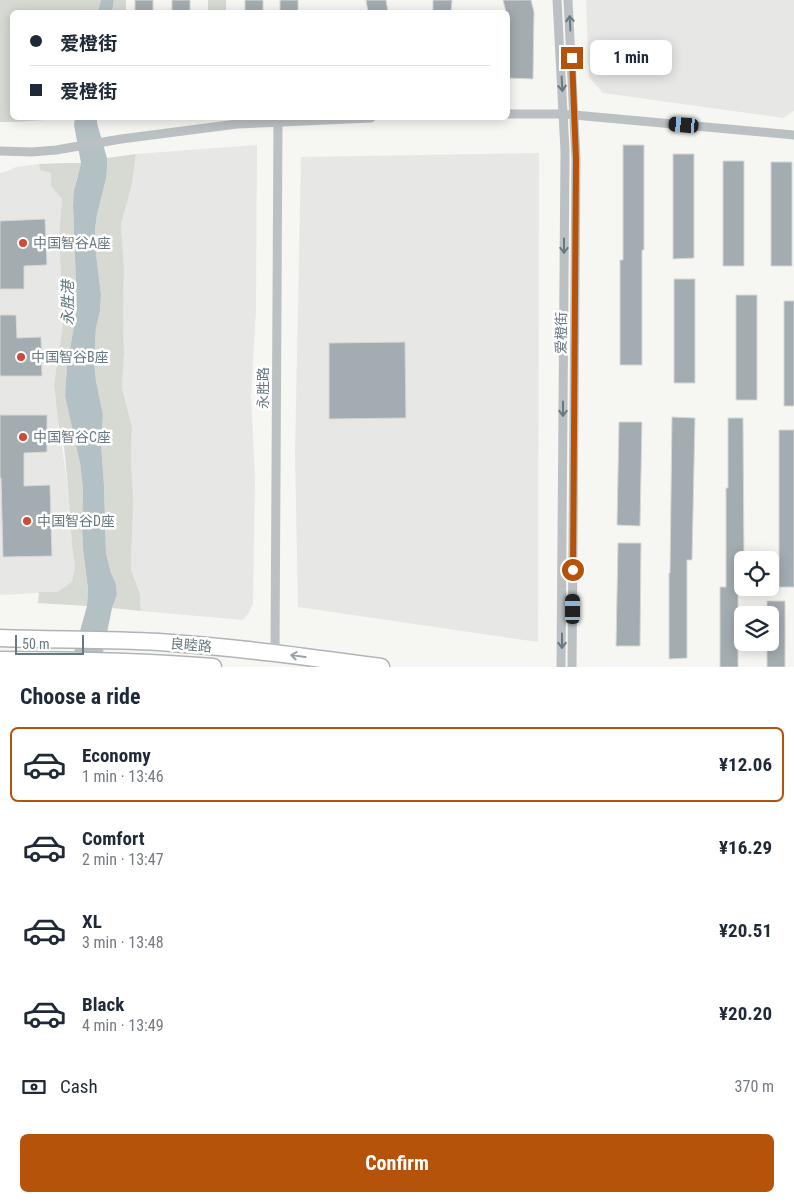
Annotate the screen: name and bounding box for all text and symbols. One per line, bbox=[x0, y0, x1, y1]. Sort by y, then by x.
one-way arrow bbox=[565, 16, 574, 32]
text: 爱橙街 bbox=[60, 32, 117, 55]
callout: 1 min bbox=[590, 40, 672, 76]
route end bbox=[561, 47, 583, 69]
text: 1 min bbox=[613, 48, 649, 67]
one-way arrow bbox=[557, 75, 566, 91]
text: 爱橙街 bbox=[60, 80, 117, 103]
car bbox=[668, 116, 699, 134]
place label: 中国智谷A座 bbox=[33, 235, 111, 251]
marker: 中国智谷A座 bbox=[17, 237, 29, 249]
one-way arrow bbox=[559, 238, 569, 254]
water label: 永胜港 bbox=[59, 279, 77, 326]
street label: 爱橙街 bbox=[553, 312, 569, 354]
place label: 中国智谷B座 bbox=[31, 349, 109, 365]
marker: 中国智谷B座 bbox=[15, 351, 27, 363]
street label: 永胜路 bbox=[255, 367, 271, 409]
one-way arrow bbox=[558, 400, 568, 416]
place label: 中国智谷C座 bbox=[33, 429, 111, 445]
marker: 中国智谷C座 bbox=[17, 431, 29, 443]
place label: 中国智谷D座 bbox=[37, 513, 115, 529]
marker: 中国智谷D座 bbox=[21, 515, 33, 527]
map controls bbox=[734, 551, 779, 651]
button: locate bbox=[734, 551, 779, 596]
route start bbox=[562, 559, 584, 581]
car bbox=[565, 594, 580, 624]
button: layers bbox=[734, 606, 779, 651]
scale bar bbox=[15, 632, 84, 655]
one-way arrow bbox=[557, 632, 567, 649]
street label: 良睦路 bbox=[169, 635, 213, 655]
text: 50 m bbox=[22, 636, 50, 652]
one-way arrow bbox=[291, 651, 307, 661]
text: Choose a ride bbox=[20, 684, 141, 709]
icon: car bbox=[22, 742, 67, 787]
text: Economy bbox=[82, 744, 151, 767]
text: ¥12.06 bbox=[719, 753, 772, 776]
text: 1 min · 13:46 bbox=[82, 767, 164, 786]
icon: car bbox=[22, 825, 67, 870]
text: Comfort bbox=[82, 827, 145, 850]
text: ¥16.29 bbox=[719, 836, 772, 859]
text: 2 min · 13:47 bbox=[82, 850, 164, 869]
icon: car bbox=[22, 908, 67, 953]
text: XL bbox=[82, 910, 102, 933]
text: ¥20.51 bbox=[719, 919, 772, 942]
text: 3 min · 13:48 bbox=[82, 933, 164, 952]
icon: car bbox=[22, 991, 67, 1036]
text: Black bbox=[82, 993, 124, 1016]
text: ¥20.20 bbox=[719, 1002, 772, 1025]
text: 4 min · 13:49 bbox=[82, 1016, 164, 1035]
icon: cash bbox=[20, 1073, 48, 1101]
text: Cash bbox=[60, 1075, 98, 1098]
text: 370 m bbox=[735, 1077, 774, 1096]
button: Confirm bbox=[20, 1134, 774, 1192]

